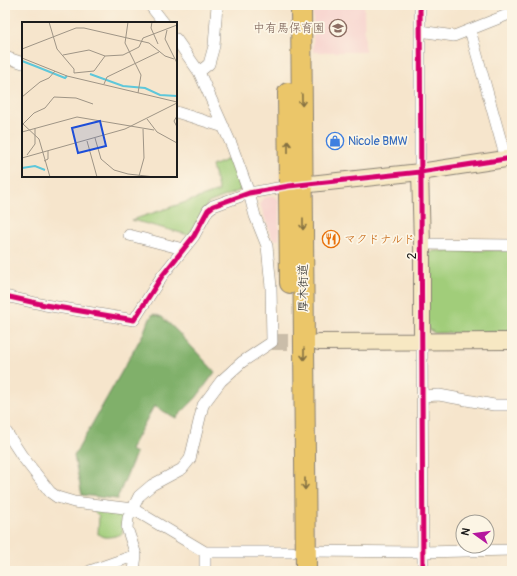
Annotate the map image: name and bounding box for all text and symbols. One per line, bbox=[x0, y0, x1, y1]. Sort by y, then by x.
school or university icon: 中有馬保育園 bbox=[328, 18, 348, 38]
place label: 中有馬保育園 bbox=[253, 21, 325, 36]
inset map bbox=[22, 22, 177, 177]
one-way arrow bbox=[298, 93, 306, 106]
shop icon: Nicole BMW bbox=[325, 131, 345, 151]
place label: Nicole BMW bbox=[348, 134, 408, 149]
one-way arrow bbox=[284, 141, 292, 154]
one-way arrow bbox=[299, 217, 307, 230]
restaurant icon: マクドナルド bbox=[321, 229, 341, 249]
place label: マクドナルド bbox=[344, 232, 415, 247]
street label: 2 bbox=[405, 252, 420, 259]
street label: 厚木街道 bbox=[296, 264, 311, 312]
one-way arrow bbox=[300, 347, 308, 360]
one-way arrow bbox=[301, 477, 309, 490]
north arrow bbox=[455, 514, 495, 554]
text: N bbox=[459, 526, 473, 537]

